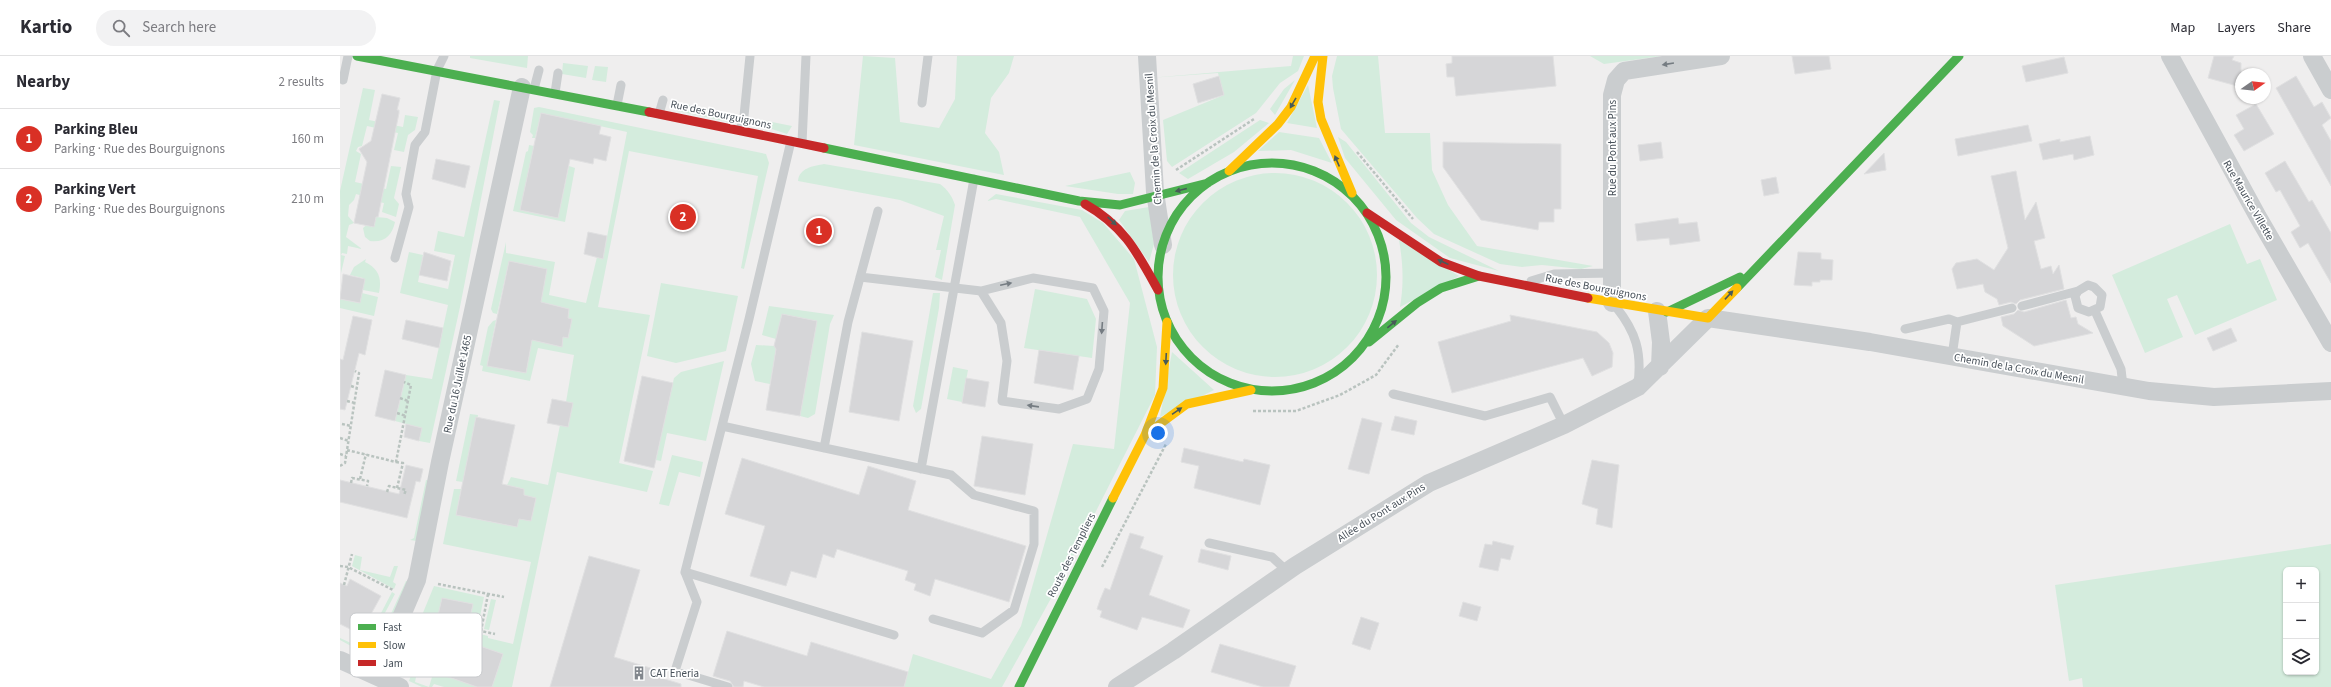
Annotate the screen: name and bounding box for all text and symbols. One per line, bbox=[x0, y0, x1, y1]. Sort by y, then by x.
search box bbox=[96, 10, 376, 46]
text: Kartio bbox=[20, 14, 72, 41]
icon: search bbox=[110, 17, 132, 39]
text: Search here bbox=[142, 17, 216, 38]
text: Map bbox=[2170, 18, 2195, 38]
text: Layers bbox=[2217, 18, 2255, 38]
text: Share bbox=[2277, 18, 2311, 38]
one-way arrow bbox=[1662, 61, 1674, 67]
north arrow bbox=[2235, 68, 2271, 104]
text: Nearby bbox=[16, 70, 70, 94]
text: 2 results bbox=[279, 73, 324, 91]
street label: Chemin de la Croix du Mesnil bbox=[1141, 73, 1166, 205]
street label: Rue des Bourguignons bbox=[669, 96, 773, 133]
one-way arrow bbox=[1289, 97, 1296, 109]
street label: Rue du Pont aux Pins bbox=[1605, 99, 1620, 196]
text: Parking Bleu bbox=[54, 119, 138, 140]
text: 1 bbox=[26, 130, 32, 148]
text: 160 m bbox=[291, 130, 324, 148]
text: Parking · Rue des Bourguignons bbox=[54, 140, 225, 158]
one-way arrow bbox=[1334, 154, 1340, 166]
street label: Rue Maurice Villette bbox=[2220, 157, 2278, 244]
text: Parking Vert bbox=[54, 179, 136, 200]
one-way arrow bbox=[1175, 187, 1188, 193]
text: 2 bbox=[26, 190, 32, 208]
text: 210 m bbox=[291, 190, 324, 208]
text: Parking · Rue des Bourguignons bbox=[54, 200, 225, 218]
pin: 2 bbox=[670, 202, 696, 232]
pin: 1 bbox=[806, 216, 832, 246]
one-way arrow bbox=[1107, 216, 1117, 226]
one-way arrow bbox=[1437, 259, 1448, 265]
street label: Rue des Bourguignons bbox=[1544, 270, 1648, 305]
one-way arrow bbox=[1000, 280, 1013, 286]
one-way arrow bbox=[1724, 290, 1734, 300]
one-way arrow bbox=[1386, 319, 1397, 328]
one-way arrow bbox=[1099, 322, 1106, 334]
street label: Rue du 16 Juillet 1465 bbox=[440, 334, 475, 435]
street label: Chemin de la Croix du Mesnil bbox=[1953, 350, 2085, 387]
one-way arrow bbox=[1163, 353, 1170, 365]
one-way arrow bbox=[1027, 403, 1039, 409]
one-way arrow bbox=[1171, 407, 1182, 415]
your location bbox=[1148, 423, 1168, 443]
street label: Allée du Pont aux Pins bbox=[1334, 479, 1428, 546]
street label: Route des Templiers bbox=[1044, 510, 1099, 600]
map controls bbox=[2283, 567, 2319, 675]
button: + bbox=[2283, 567, 2319, 603]
button: − bbox=[2283, 603, 2319, 639]
legend bbox=[350, 613, 482, 677]
text: Fast bbox=[383, 620, 402, 635]
text: Slow bbox=[383, 638, 406, 653]
button: layers bbox=[2283, 639, 2319, 675]
text: Jam bbox=[383, 656, 403, 671]
building icon: CAT Eneria bbox=[631, 665, 647, 681]
place label: CAT Eneria bbox=[650, 666, 699, 681]

